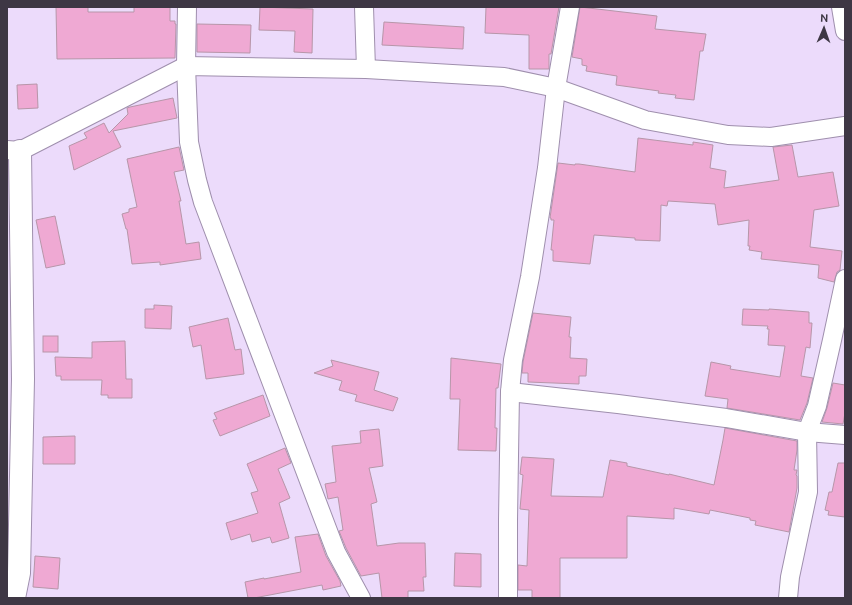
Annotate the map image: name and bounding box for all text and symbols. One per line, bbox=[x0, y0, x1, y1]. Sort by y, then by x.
north arrow bbox=[804, 8, 844, 48]
text: N bbox=[820, 12, 829, 24]

